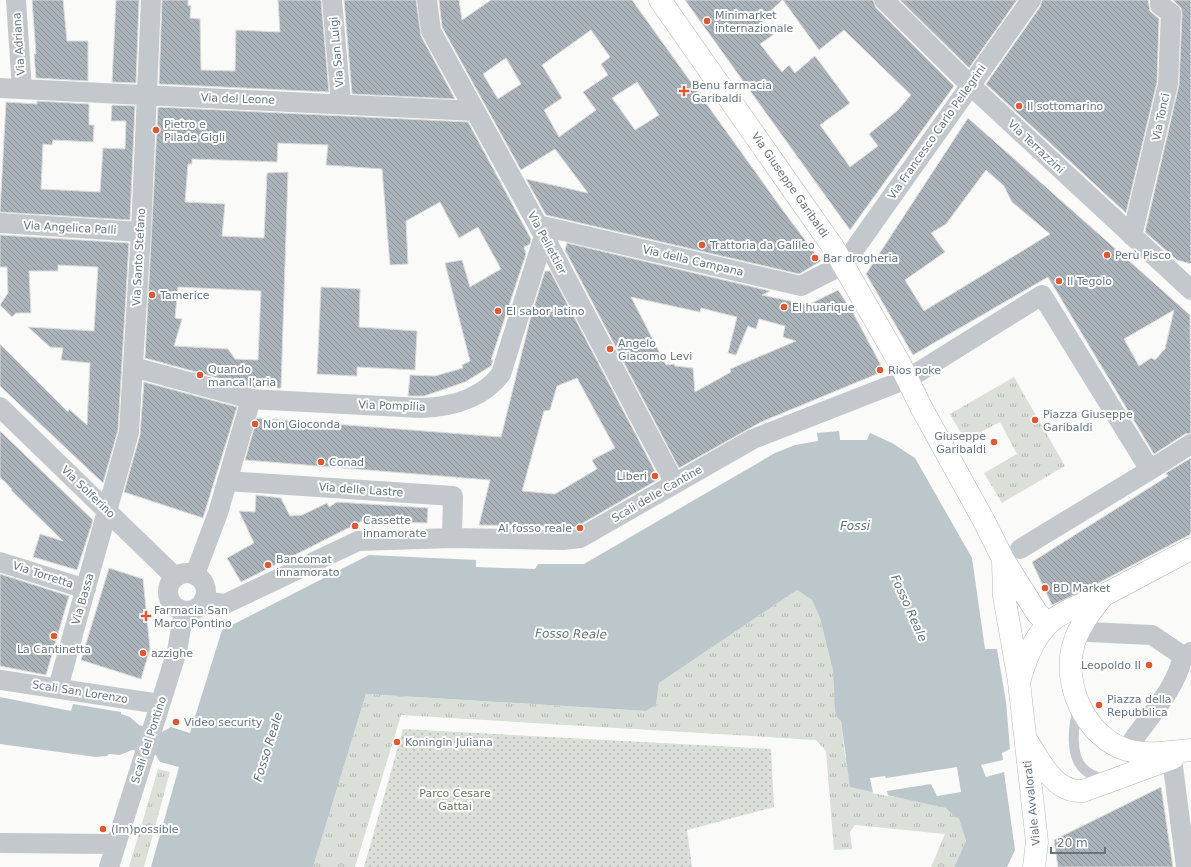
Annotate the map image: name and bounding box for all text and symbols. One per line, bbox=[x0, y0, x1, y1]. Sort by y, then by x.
place label: Minimarket internazionale bbox=[715, 9, 793, 35]
street label: Via Adriana bbox=[10, 12, 28, 76]
street label: Via San Luigi bbox=[327, 16, 347, 88]
marker: Minimarket internazionale bbox=[702, 16, 712, 26]
street label: Via Francesco Carlo Pellegrini bbox=[885, 62, 989, 202]
place label: Benu farmacia Garibaldi bbox=[692, 79, 772, 105]
marker: Benu farmacia Garibaldi bbox=[679, 86, 689, 96]
street label: Via del Leone bbox=[201, 91, 275, 107]
street label: Via Tonci bbox=[1150, 92, 1172, 142]
place label: Il sottomarino bbox=[1027, 100, 1104, 113]
marker: Il sottomarino bbox=[1014, 101, 1024, 111]
place label: Pietro e Pilade Gigli bbox=[164, 118, 225, 144]
street label: Via Terrazzini bbox=[1005, 118, 1067, 176]
marker: Pietro e Pilade Gigli bbox=[151, 125, 161, 135]
street label: Via Giuseppe Garibaldi bbox=[749, 130, 831, 240]
street label: Via Santo Stefano bbox=[130, 207, 148, 306]
street label: Via Pellettier bbox=[525, 209, 569, 277]
street label: Via Angelica Palli bbox=[23, 219, 117, 237]
place label: Trattoria da Galileo bbox=[709, 239, 815, 252]
marker: Trattoria da Galileo bbox=[697, 240, 707, 250]
street label: Via della Campana bbox=[641, 243, 745, 279]
place label: Perù Pisco bbox=[1115, 249, 1171, 262]
marker: Perù Pisco bbox=[1102, 250, 1112, 260]
place label: Bar drogheria bbox=[823, 252, 898, 265]
marker: Bar drogheria bbox=[810, 253, 820, 263]
place label: Il Tegolo bbox=[1067, 275, 1112, 288]
marker: Il Tegolo bbox=[1054, 276, 1064, 286]
place label: Tamerice bbox=[159, 289, 210, 302]
marker: Tamerice bbox=[147, 290, 157, 300]
place label: El huarique bbox=[792, 301, 855, 314]
marker: El huarique bbox=[779, 302, 789, 312]
place label: El sabor latino bbox=[506, 305, 585, 318]
marker: El sabor latino bbox=[493, 306, 503, 316]
place label: Angelo Giacomo Levi bbox=[618, 337, 692, 363]
marker: Angelo Giacomo Levi bbox=[605, 344, 615, 354]
place label: Quando manca l’aria bbox=[208, 363, 276, 389]
place label: Rios poke bbox=[888, 364, 941, 377]
marker: Rios poke bbox=[875, 365, 885, 375]
marker: Quando manca l’aria bbox=[195, 370, 205, 380]
street label: Via Pompilia bbox=[358, 398, 426, 414]
place label: Piazza Giuseppe Garibaldi bbox=[1043, 408, 1133, 434]
marker: Piazza Giuseppe Garibaldi bbox=[1030, 415, 1040, 425]
place label: Non Gioconda bbox=[263, 418, 340, 431]
marker: Non Gioconda bbox=[250, 419, 260, 429]
place label: Giuseppe Garibaldi bbox=[934, 430, 986, 456]
marker: Giuseppe Garibaldi bbox=[989, 437, 999, 447]
place label: Conad bbox=[329, 456, 364, 469]
marker: Conad bbox=[316, 457, 326, 467]
street label: Via Solferino bbox=[59, 463, 118, 521]
street label: Scali delle Cantine bbox=[610, 463, 705, 525]
place label: Liberi bbox=[616, 470, 647, 483]
marker: Liberi bbox=[650, 471, 660, 481]
street label: Via delle Lastre bbox=[318, 481, 404, 499]
place label: Cassette innamorate bbox=[363, 514, 427, 540]
water label: Fossi bbox=[840, 519, 871, 533]
marker: Cassette innamorate bbox=[350, 521, 360, 531]
place label: Al fosso reale bbox=[498, 522, 572, 535]
marker: Al fosso reale bbox=[575, 523, 585, 533]
place label: Bancomat innamorato bbox=[276, 553, 340, 579]
street label: Via Torretta bbox=[11, 559, 75, 591]
marker: Bancomat innamorato bbox=[263, 560, 273, 570]
street label: Via Bassa bbox=[69, 572, 97, 626]
water label: Fosso Reale bbox=[888, 572, 930, 644]
place label: BD Market bbox=[1053, 582, 1111, 595]
marker: BD Market bbox=[1040, 583, 1050, 593]
place label: Farmacia San Marco Pontino bbox=[154, 604, 232, 630]
marker: Farmacia San Marco Pontino bbox=[141, 611, 151, 621]
water label: Fosso Reale bbox=[535, 626, 607, 642]
marker: La Cantinetta bbox=[49, 631, 59, 641]
place label: La Cantinetta bbox=[17, 643, 91, 656]
place label: azzighe bbox=[151, 647, 193, 660]
marker: azzighe bbox=[138, 648, 148, 658]
place label: Leopoldo II bbox=[1081, 659, 1141, 672]
marker: Leopoldo II bbox=[1144, 660, 1154, 670]
street label: Scali San Lorenzo bbox=[31, 678, 129, 706]
place label: Piazza della Repubblica bbox=[1107, 693, 1172, 719]
street label: Scali del Pontino bbox=[129, 695, 169, 785]
marker: Piazza della Repubblica bbox=[1094, 700, 1104, 710]
water label: Fosso Reale bbox=[251, 711, 285, 783]
place label: Video security bbox=[184, 716, 263, 729]
marker: Video security bbox=[171, 717, 181, 727]
place label: Koningin Juliana bbox=[405, 736, 493, 749]
marker: Koningin Juliana bbox=[392, 737, 402, 747]
street label: Viale Avvalorati bbox=[1021, 760, 1043, 846]
park label: Parco Cesare Gattai bbox=[419, 787, 491, 813]
place label: (Im)possible bbox=[111, 823, 179, 836]
marker: (Im)possible bbox=[98, 824, 108, 834]
scale bar bbox=[1051, 829, 1105, 855]
text: 20 m bbox=[1057, 836, 1088, 850]

